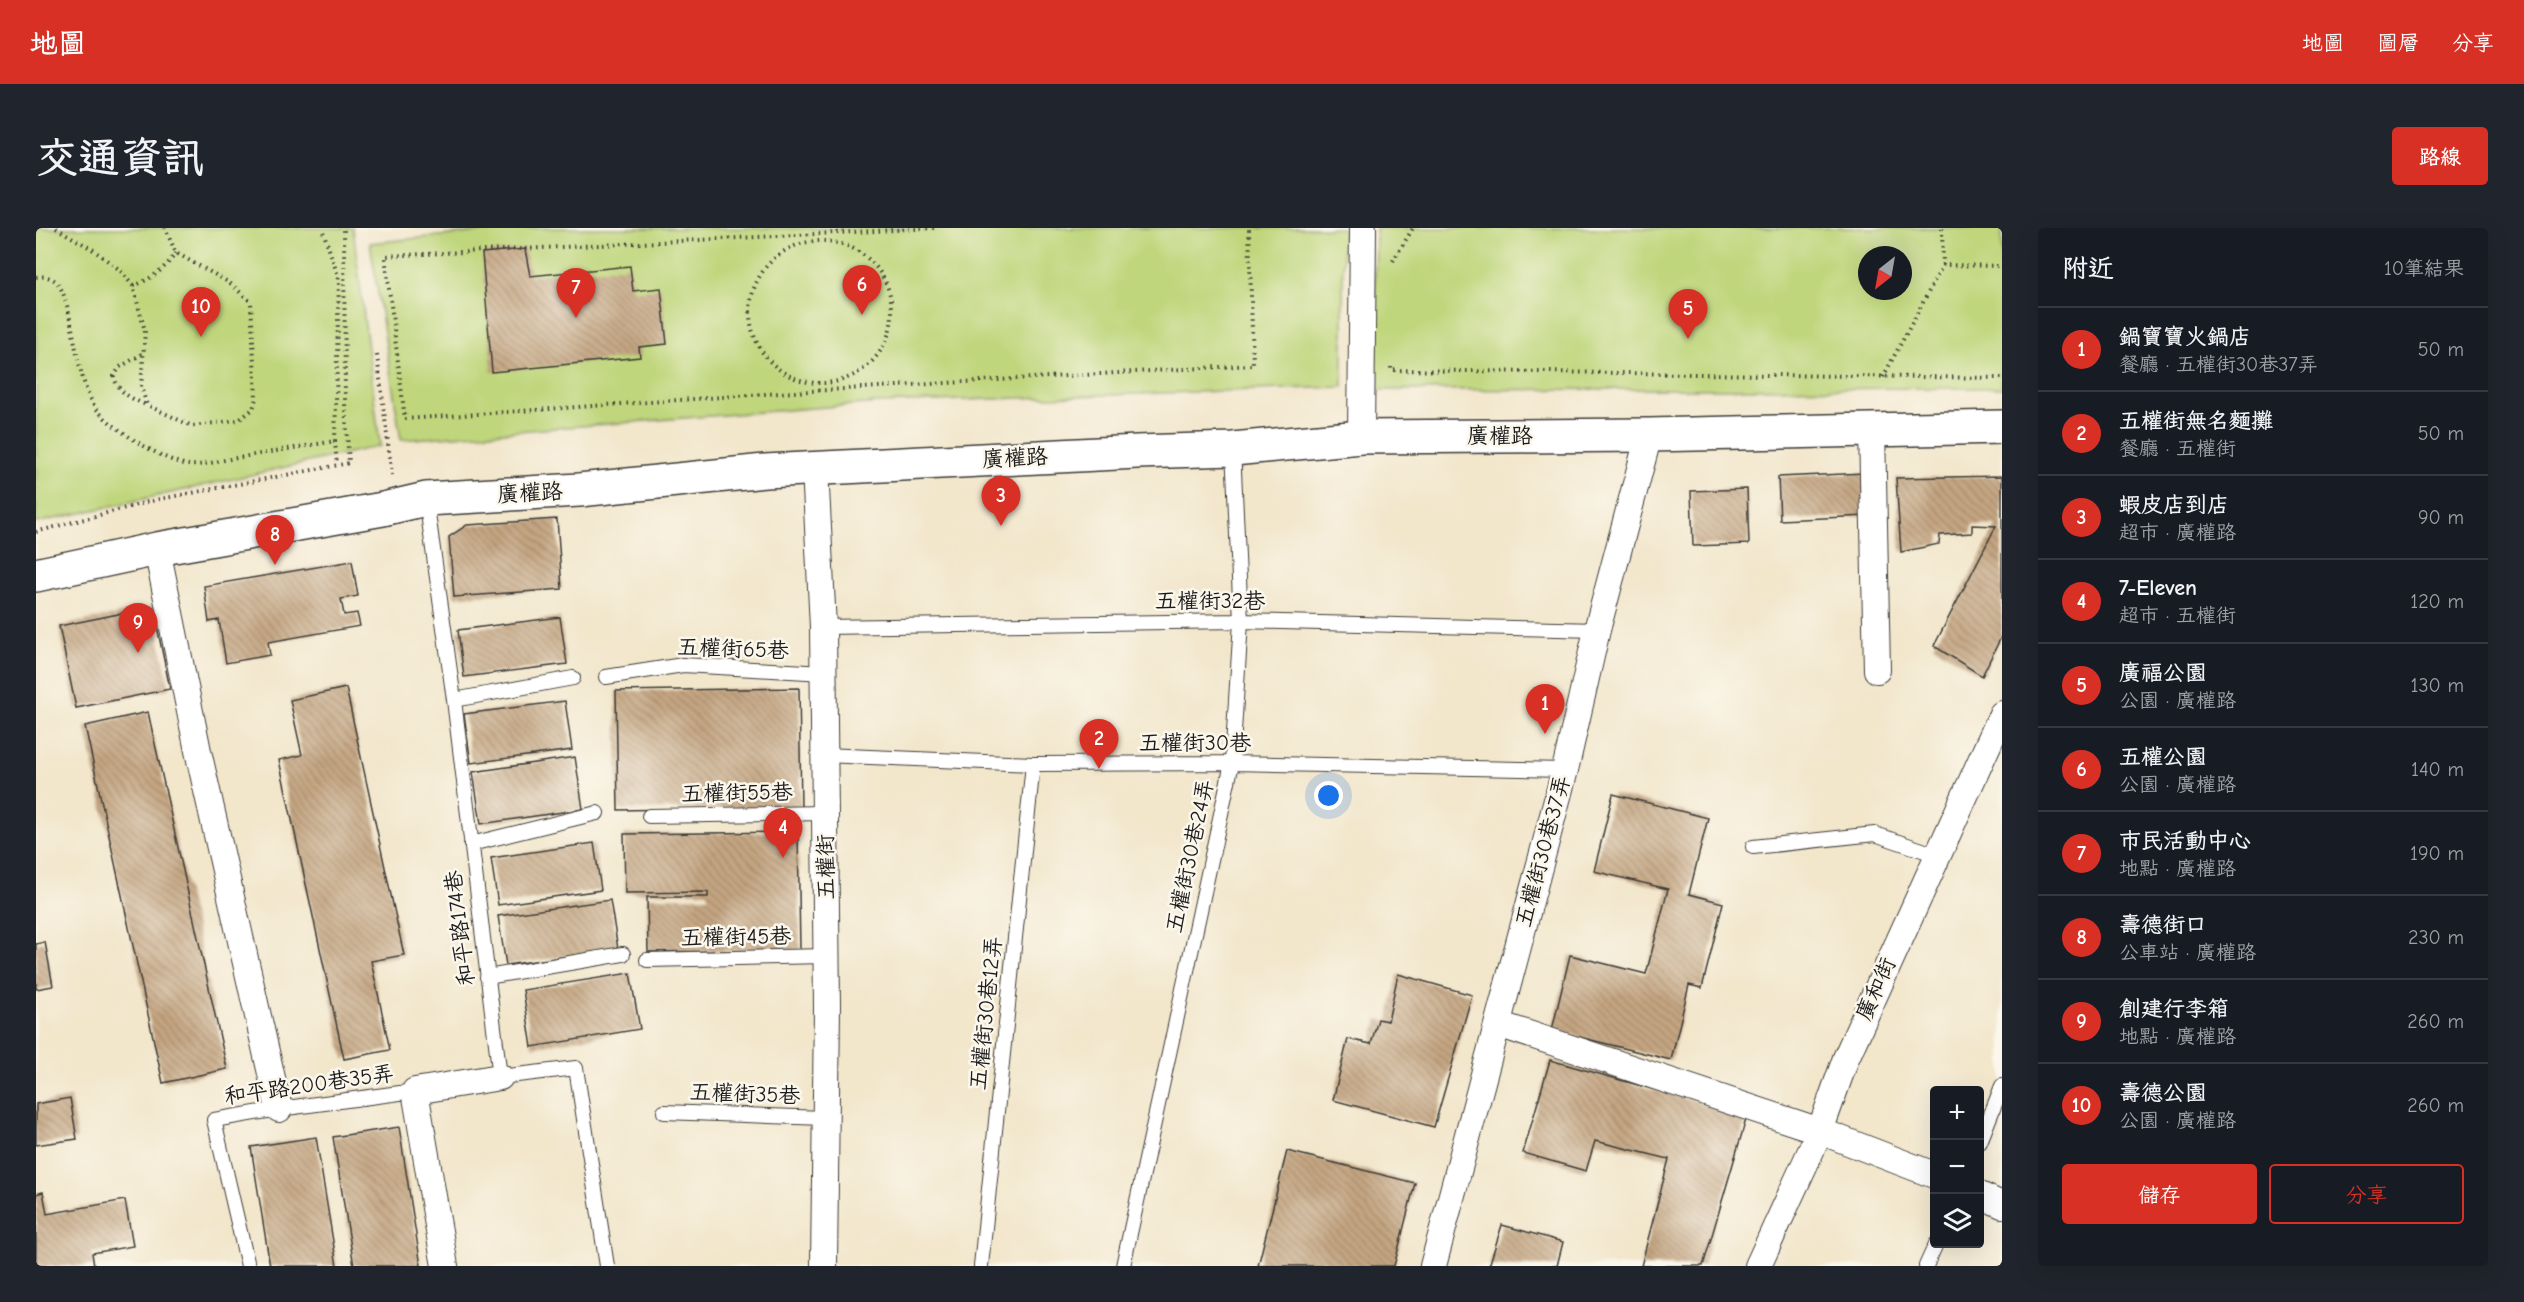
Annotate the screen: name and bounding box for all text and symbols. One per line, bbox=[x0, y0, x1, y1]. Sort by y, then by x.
text: 地圖 bbox=[30, 28, 86, 60]
text: 地圖 bbox=[2302, 31, 2344, 55]
text: 圖層 bbox=[2377, 31, 2419, 55]
text: 分享 bbox=[2452, 31, 2494, 55]
button: 路線 bbox=[2392, 127, 2488, 185]
text: 交通資訊 bbox=[36, 134, 204, 183]
north arrow bbox=[1858, 246, 1912, 300]
text: 附近 bbox=[2062, 254, 2114, 284]
text: 10筆結果 bbox=[2384, 257, 2464, 280]
pin: 6 bbox=[842, 266, 882, 315]
pin: 7 bbox=[556, 268, 596, 318]
pin: 10 bbox=[182, 288, 220, 337]
pin: 5 bbox=[1668, 290, 1708, 339]
text: 鍋寶寶火鍋店 bbox=[2119, 324, 2251, 350]
text: 1 bbox=[2078, 338, 2085, 361]
text: 50 m bbox=[2418, 338, 2464, 361]
text: 餐廳 · 五權街30巷37弄 bbox=[2119, 353, 2318, 376]
text: 五權街無名麵攤 bbox=[2119, 408, 2273, 434]
text: 2 bbox=[2077, 422, 2086, 445]
text: 50 m bbox=[2418, 422, 2464, 445]
street label: 廣權路 bbox=[1467, 423, 1533, 449]
text: 餐廳 · 五權街 bbox=[2119, 437, 2236, 460]
street label: 廣權路 bbox=[981, 443, 1049, 473]
pin: 3 bbox=[982, 476, 1020, 526]
street label: 廣權路 bbox=[496, 478, 564, 508]
text: 蝦皮店到店 bbox=[2119, 492, 2229, 518]
text: 3 bbox=[2077, 506, 2086, 529]
text: 90 m bbox=[2418, 506, 2464, 529]
pin: 8 bbox=[256, 516, 294, 565]
text: 超市 · 廣權路 bbox=[2119, 521, 2236, 544]
text: 7-Eleven bbox=[2119, 575, 2197, 601]
street label: 五權街32巷 bbox=[1155, 588, 1265, 614]
text: 4 bbox=[2077, 590, 2086, 613]
text: 120 m bbox=[2410, 590, 2464, 613]
pin: 9 bbox=[118, 604, 158, 653]
text: 超市 · 五權街 bbox=[2119, 604, 2236, 627]
street label: 五權街65巷 bbox=[677, 634, 789, 664]
text: 廣福公園 bbox=[2119, 660, 2207, 686]
text: 5 bbox=[2076, 674, 2087, 697]
text: 130 m bbox=[2411, 674, 2464, 697]
pin: 1 bbox=[1526, 684, 1564, 734]
text: 公園 · 廣權路 bbox=[2119, 689, 2236, 712]
pin: 2 bbox=[1080, 720, 1118, 769]
street label: 五權街30巷 bbox=[1139, 730, 1251, 756]
text: 五權公園 bbox=[2119, 744, 2207, 770]
text: 6 bbox=[2076, 758, 2087, 781]
text: 140 m bbox=[2411, 758, 2464, 781]
street label: 五權街30巷37弄 bbox=[1510, 772, 1576, 930]
text: 公園 · 廣權路 bbox=[2119, 773, 2236, 796]
street label: 五權街30巷24弄 bbox=[1161, 777, 1219, 935]
street label: 五權街55巷 bbox=[681, 779, 793, 807]
your location bbox=[1314, 781, 1343, 810]
pin: 4 bbox=[764, 808, 802, 858]
text: 市民活動中心 bbox=[2119, 828, 2251, 854]
street label: 五權街 bbox=[812, 834, 840, 900]
text: 7 bbox=[2077, 842, 2086, 865]
text: 190 m bbox=[2410, 842, 2464, 865]
text: 地點 · 廣權路 bbox=[2119, 857, 2236, 880]
street label: 和平路174巷 bbox=[440, 869, 480, 987]
text: 壽德街口 bbox=[2119, 912, 2207, 938]
street label: 五權街45巷 bbox=[680, 923, 792, 951]
text: 8 bbox=[2076, 926, 2087, 949]
text: 230 m bbox=[2408, 926, 2464, 949]
street label: 五權街30巷12弄 bbox=[965, 935, 1007, 1091]
text: 公車站 · 廣權路 bbox=[2119, 941, 2256, 964]
street label: 廣和街 bbox=[1851, 954, 1901, 1024]
text: 創建行李箱 bbox=[2119, 996, 2229, 1022]
text: 9 bbox=[2076, 1010, 2087, 1033]
text: 260 m bbox=[2407, 1010, 2464, 1033]
text: 地點 · 廣權路 bbox=[2119, 1025, 2236, 1048]
street label: 和平路200巷35弄 bbox=[222, 1060, 396, 1110]
street label: 五權街35巷 bbox=[689, 1079, 801, 1109]
text: 壽德公園 bbox=[2119, 1080, 2207, 1106]
map controls bbox=[1930, 1086, 1984, 1248]
button: + bbox=[1930, 1086, 1984, 1140]
text: 10 bbox=[2072, 1094, 2091, 1117]
text: 260 m bbox=[2407, 1094, 2464, 1117]
text: 公園 · 廣權路 bbox=[2119, 1109, 2236, 1132]
button: − bbox=[1930, 1140, 1984, 1194]
button: 儲存 bbox=[2062, 1164, 2257, 1224]
button: 分享 bbox=[2269, 1164, 2464, 1224]
button: layers bbox=[1930, 1194, 1984, 1248]

